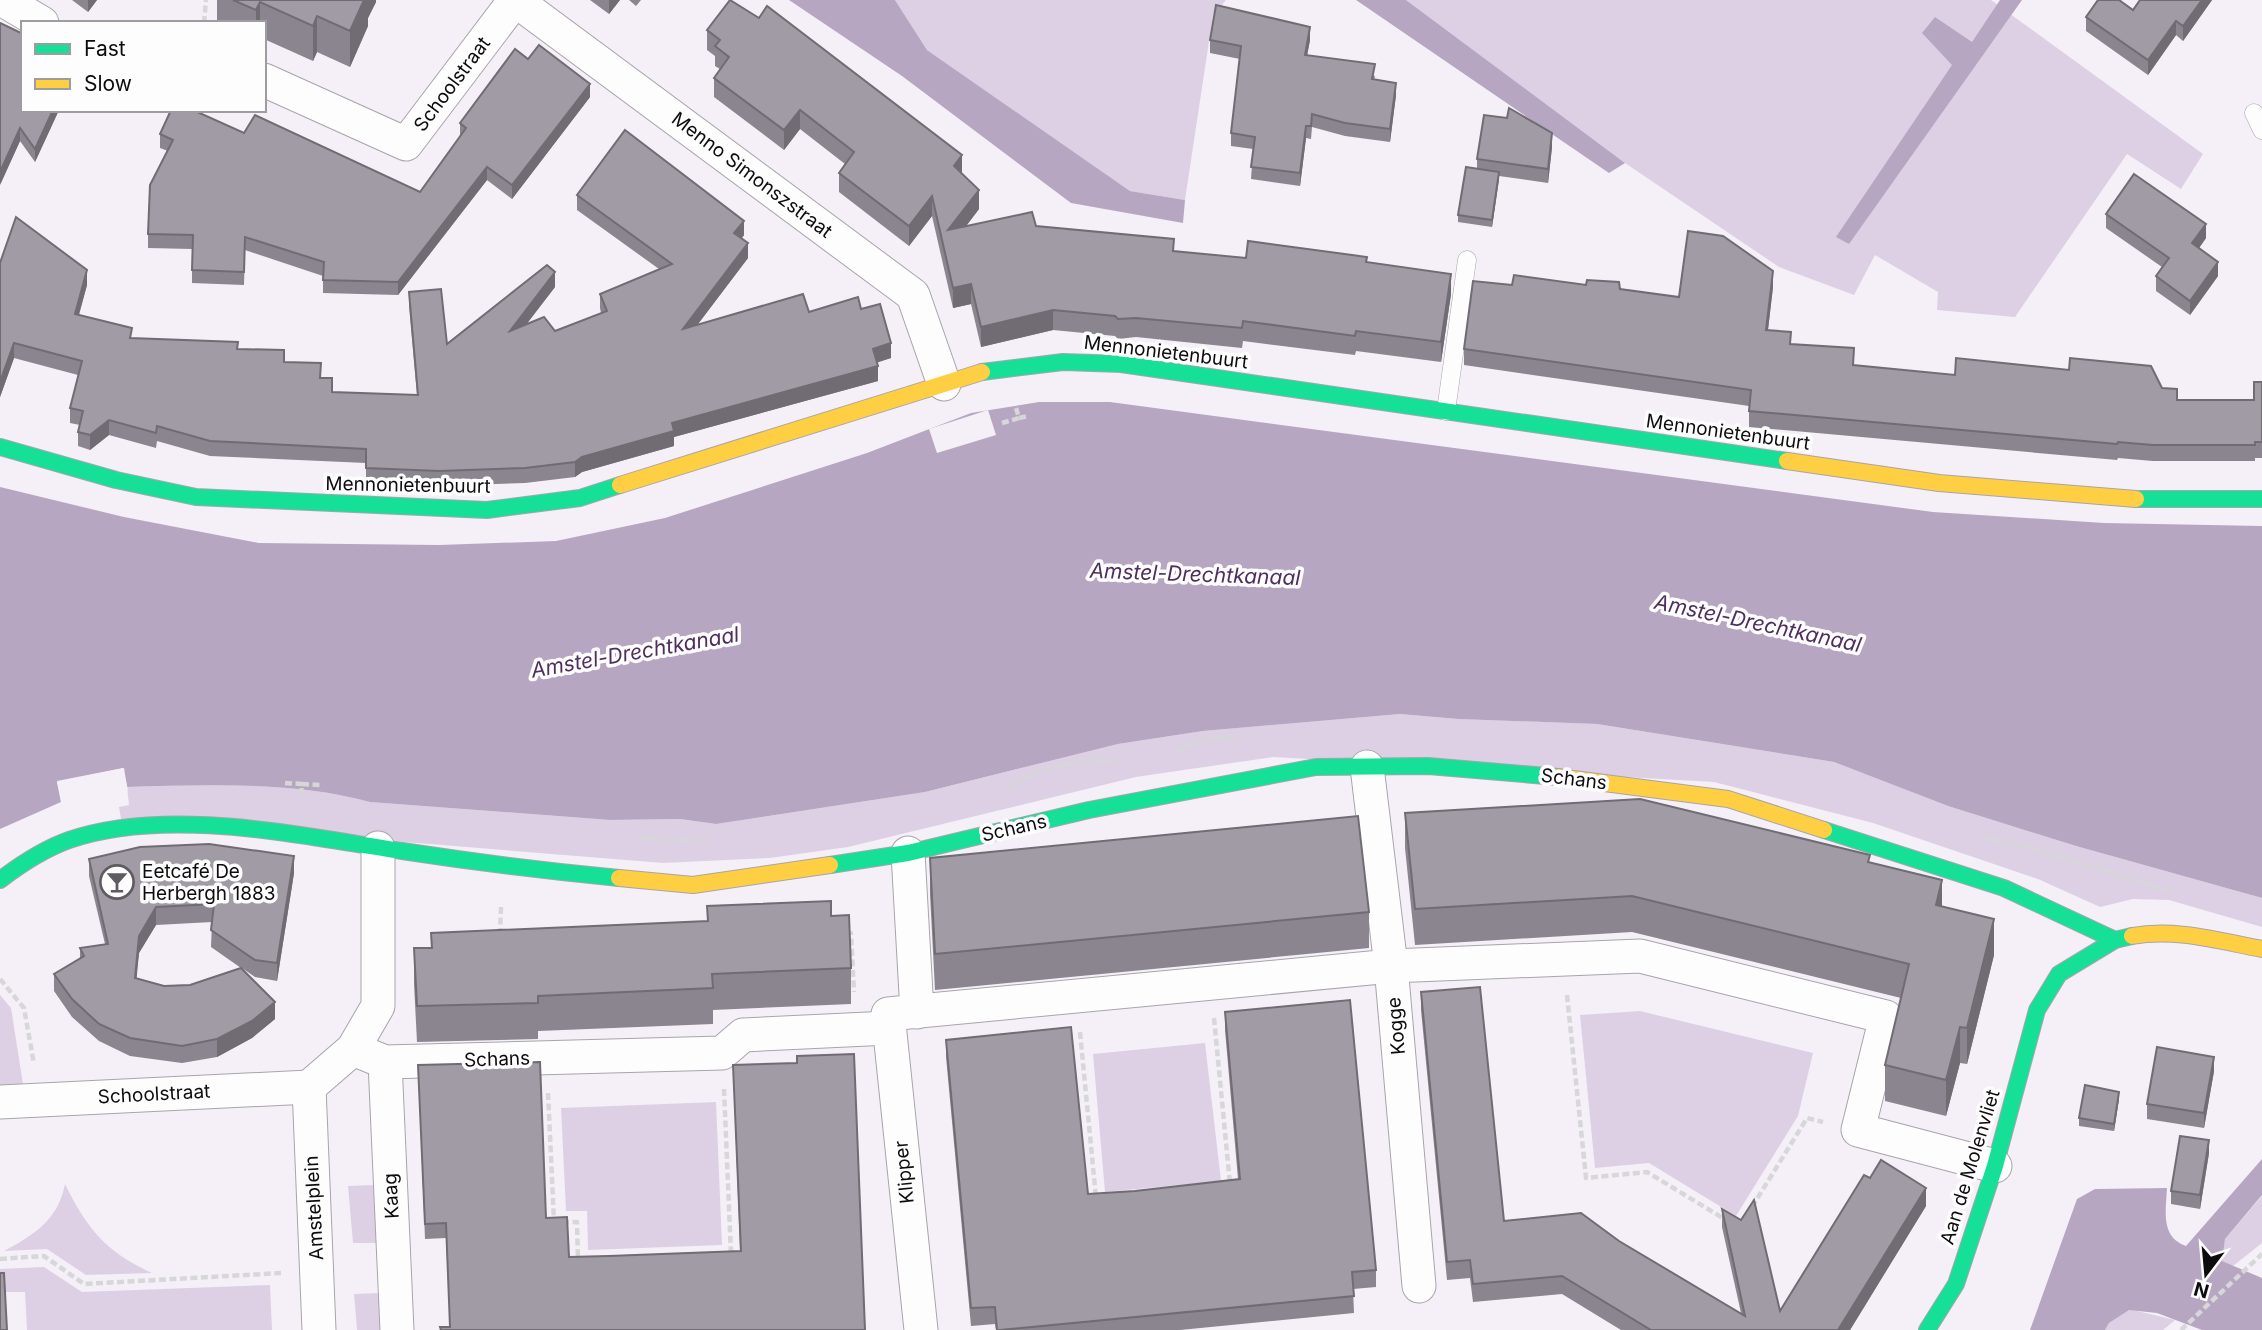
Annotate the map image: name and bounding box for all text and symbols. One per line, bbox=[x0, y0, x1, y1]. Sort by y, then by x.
legend bbox=[21, 21, 266, 112]
street label: Schoolstraat bbox=[409, 32, 495, 136]
text: Fast bbox=[84, 36, 126, 61]
text: Slow bbox=[84, 71, 132, 96]
street label: Menno Simonszstraat bbox=[667, 107, 837, 243]
street label: Mennonietenbuurt bbox=[1083, 331, 1249, 373]
street label: Mennonietenbuurt bbox=[1645, 409, 1811, 455]
street label: Mennonietenbuurt bbox=[325, 472, 491, 498]
water label: Amstel-Drechtkanaal bbox=[1088, 558, 1302, 590]
water label: Amstel-Drechtkanaal bbox=[1651, 589, 1865, 657]
water label: Amstel-Drechtkanaal bbox=[528, 621, 742, 683]
street label: Schans bbox=[1540, 764, 1608, 794]
street label: Schans bbox=[979, 809, 1049, 847]
place label: Eetcafé De Herbergh 1883 bbox=[142, 860, 275, 905]
bar icon: Eetcafé De Herbergh 1883 bbox=[98, 863, 136, 901]
street label: Kogge bbox=[1382, 996, 1410, 1056]
street label: Schans bbox=[464, 1046, 530, 1072]
street label: Schoolstraat bbox=[97, 1080, 211, 1108]
street label: Aan de Molenvliet bbox=[1935, 1087, 2005, 1247]
street label: Klipper bbox=[889, 1139, 919, 1205]
street label: Amstelplein bbox=[300, 1155, 328, 1261]
street label: Kaag bbox=[378, 1173, 404, 1219]
north arrow bbox=[2171, 1239, 2241, 1309]
text: N bbox=[2191, 1277, 2212, 1303]

